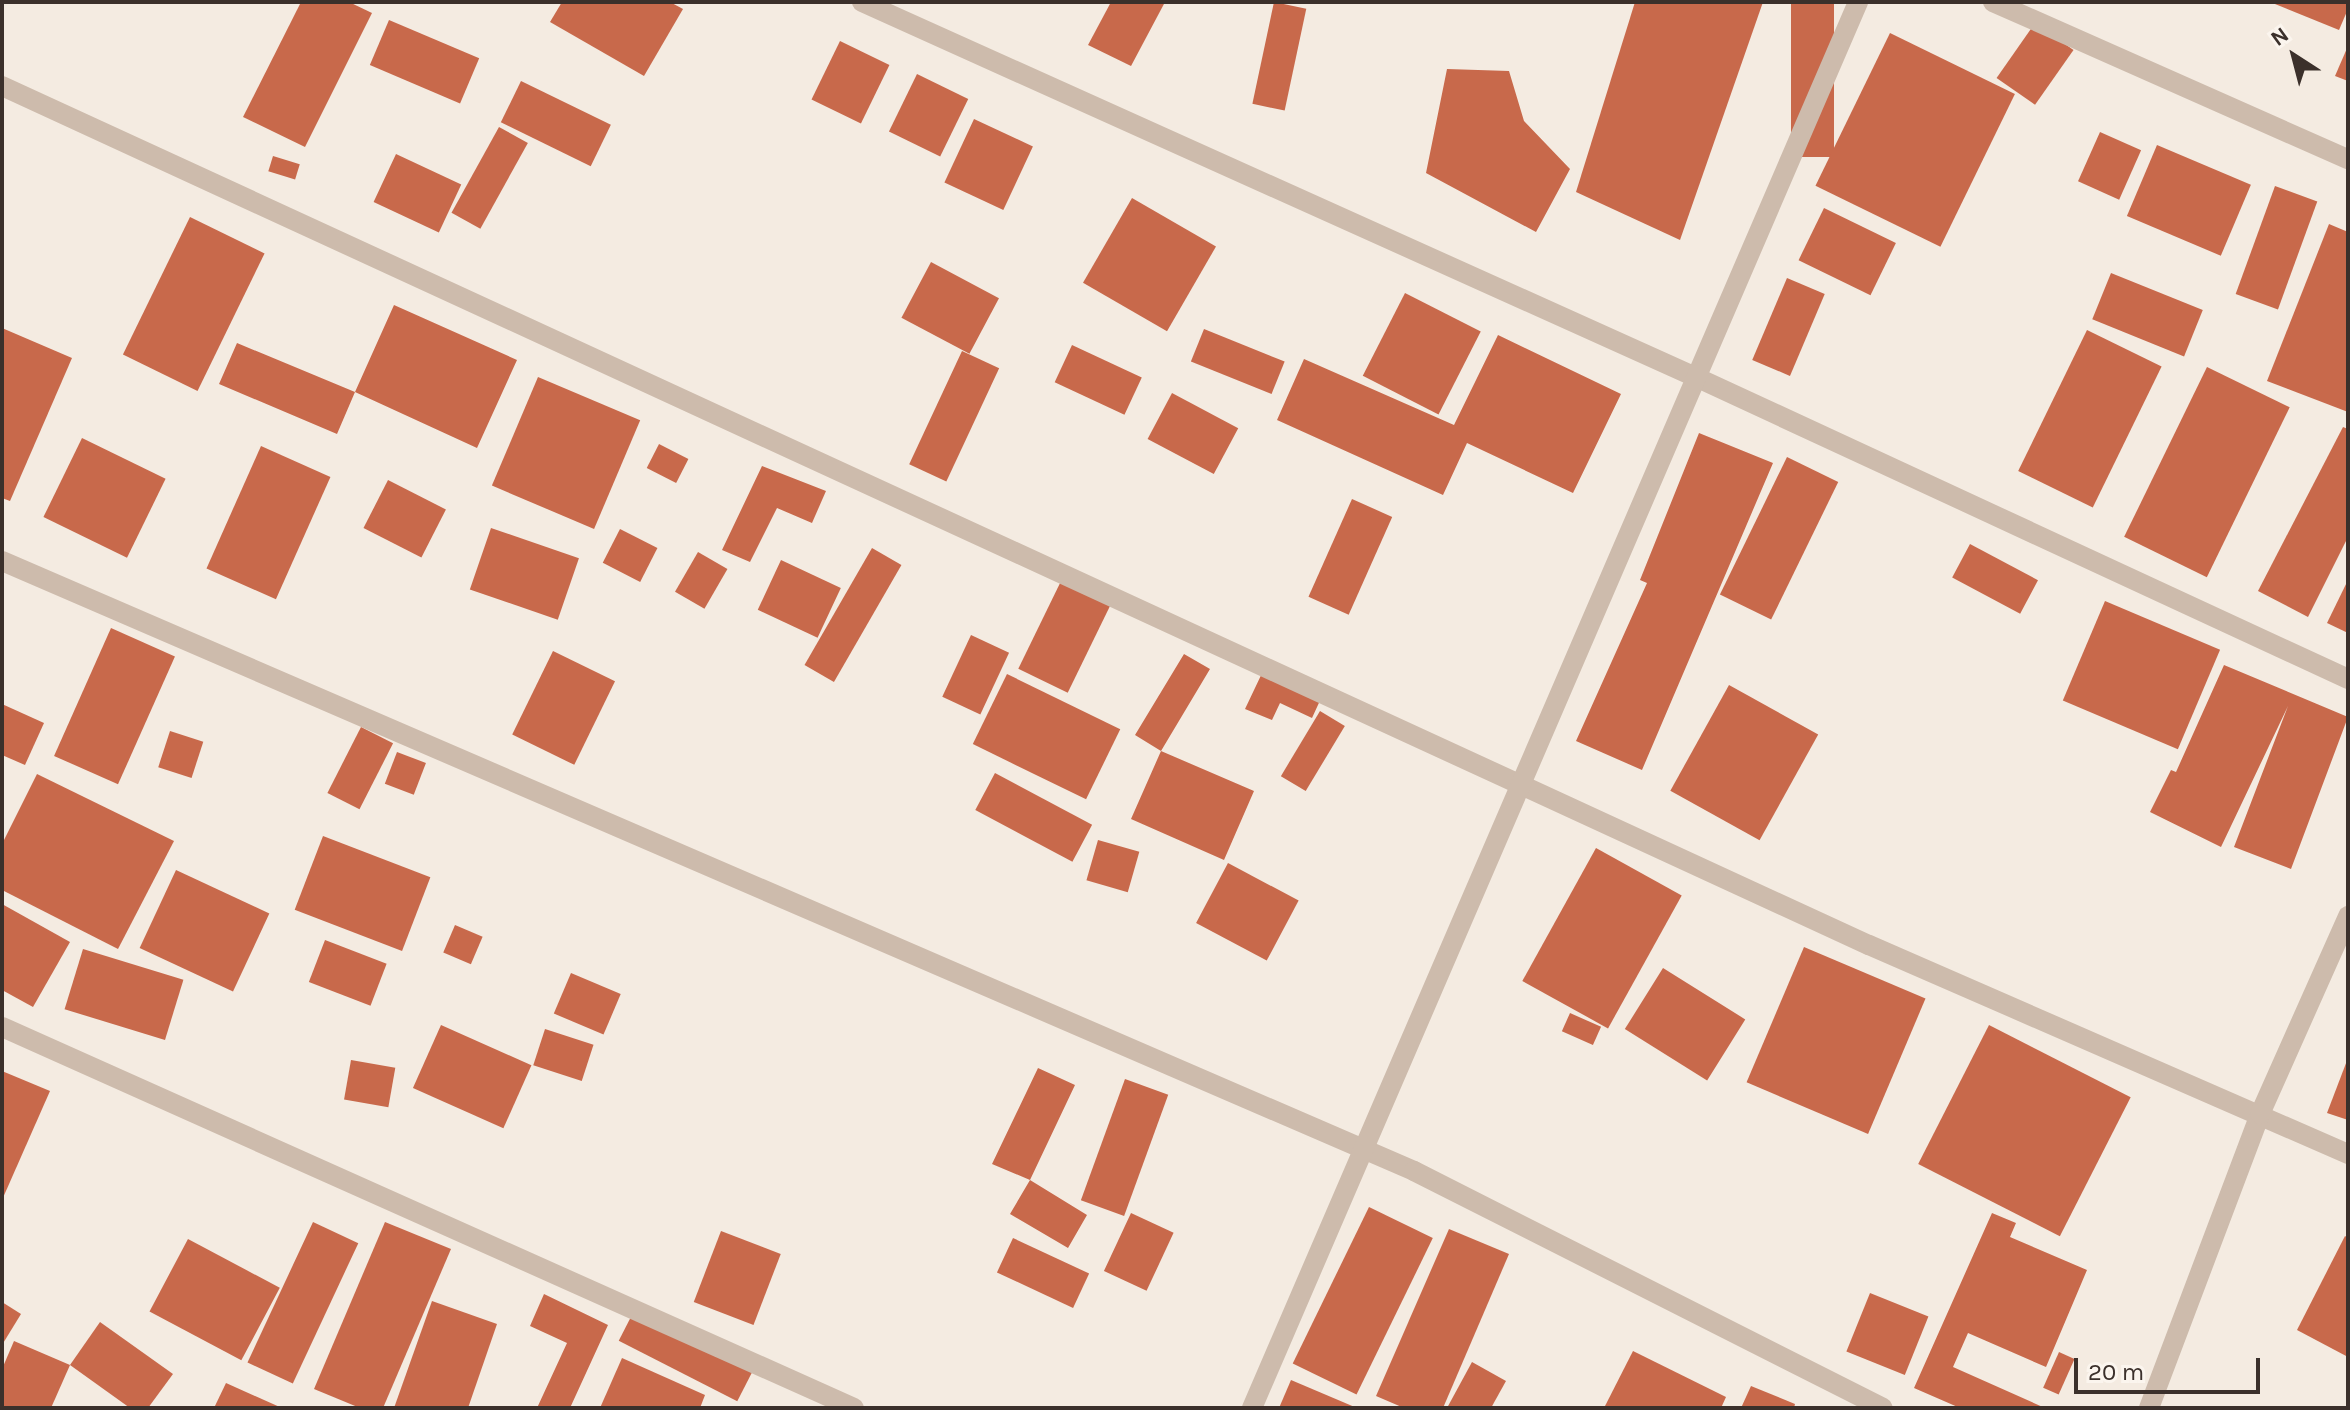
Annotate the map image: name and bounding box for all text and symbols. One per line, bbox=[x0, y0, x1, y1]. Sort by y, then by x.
north arrow bbox=[2254, 16, 2334, 96]
text: N bbox=[2266, 21, 2294, 52]
scale bar bbox=[2078, 1342, 2264, 1392]
text: 20 m bbox=[2088, 1358, 2144, 1386]

